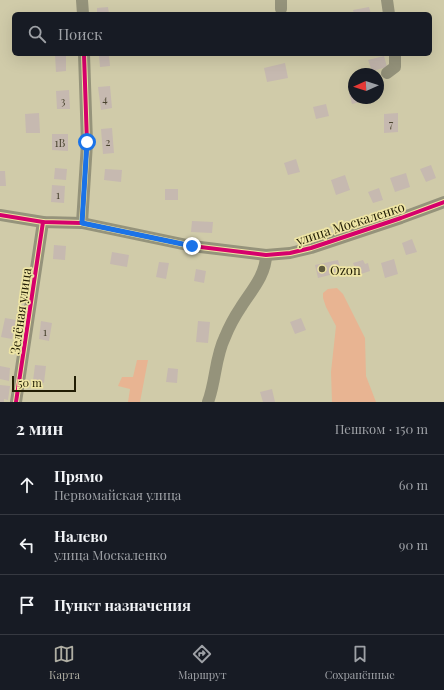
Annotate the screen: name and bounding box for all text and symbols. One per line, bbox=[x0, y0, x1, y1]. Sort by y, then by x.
search box bbox=[12, 12, 432, 56]
icon: search bbox=[26, 23, 48, 45]
text: Поиск bbox=[58, 24, 103, 44]
north arrow bbox=[348, 68, 384, 104]
house number: 4 bbox=[102, 91, 108, 106]
house number: 3 bbox=[61, 93, 66, 108]
house number: 7 bbox=[389, 116, 394, 131]
route start bbox=[78, 133, 96, 151]
house number: 2 bbox=[105, 134, 111, 149]
house number: 1В bbox=[55, 135, 66, 150]
house number: 1 bbox=[56, 187, 60, 202]
street label: улица Москаленко bbox=[293, 197, 406, 249]
route end bbox=[183, 237, 201, 255]
place label: Ozon bbox=[330, 261, 361, 278]
marker: Ozon bbox=[317, 264, 327, 274]
street label: Зелёная улица bbox=[6, 266, 35, 355]
house number: 1 bbox=[43, 324, 47, 339]
scale bar bbox=[12, 374, 76, 393]
text: 50 m bbox=[18, 375, 42, 390]
text: 2 мин bbox=[16, 417, 63, 439]
text: Пешком · 150 m bbox=[335, 420, 428, 437]
text: Прямо bbox=[54, 466, 103, 486]
icon: ahead bbox=[16, 474, 38, 496]
text: 60 m bbox=[399, 476, 428, 493]
text: Первомайская улица bbox=[54, 486, 181, 503]
text: Налево bbox=[54, 526, 107, 546]
icon: left bbox=[16, 534, 38, 556]
text: 90 m bbox=[399, 536, 428, 553]
text: улица Москаленко bbox=[54, 546, 167, 563]
icon: arrive bbox=[16, 594, 38, 616]
text: Пункт назначения bbox=[54, 595, 191, 615]
tab: Карта bbox=[49, 643, 80, 682]
tab: Маршрут bbox=[178, 643, 227, 682]
tab: Сохранённые bbox=[325, 643, 395, 682]

